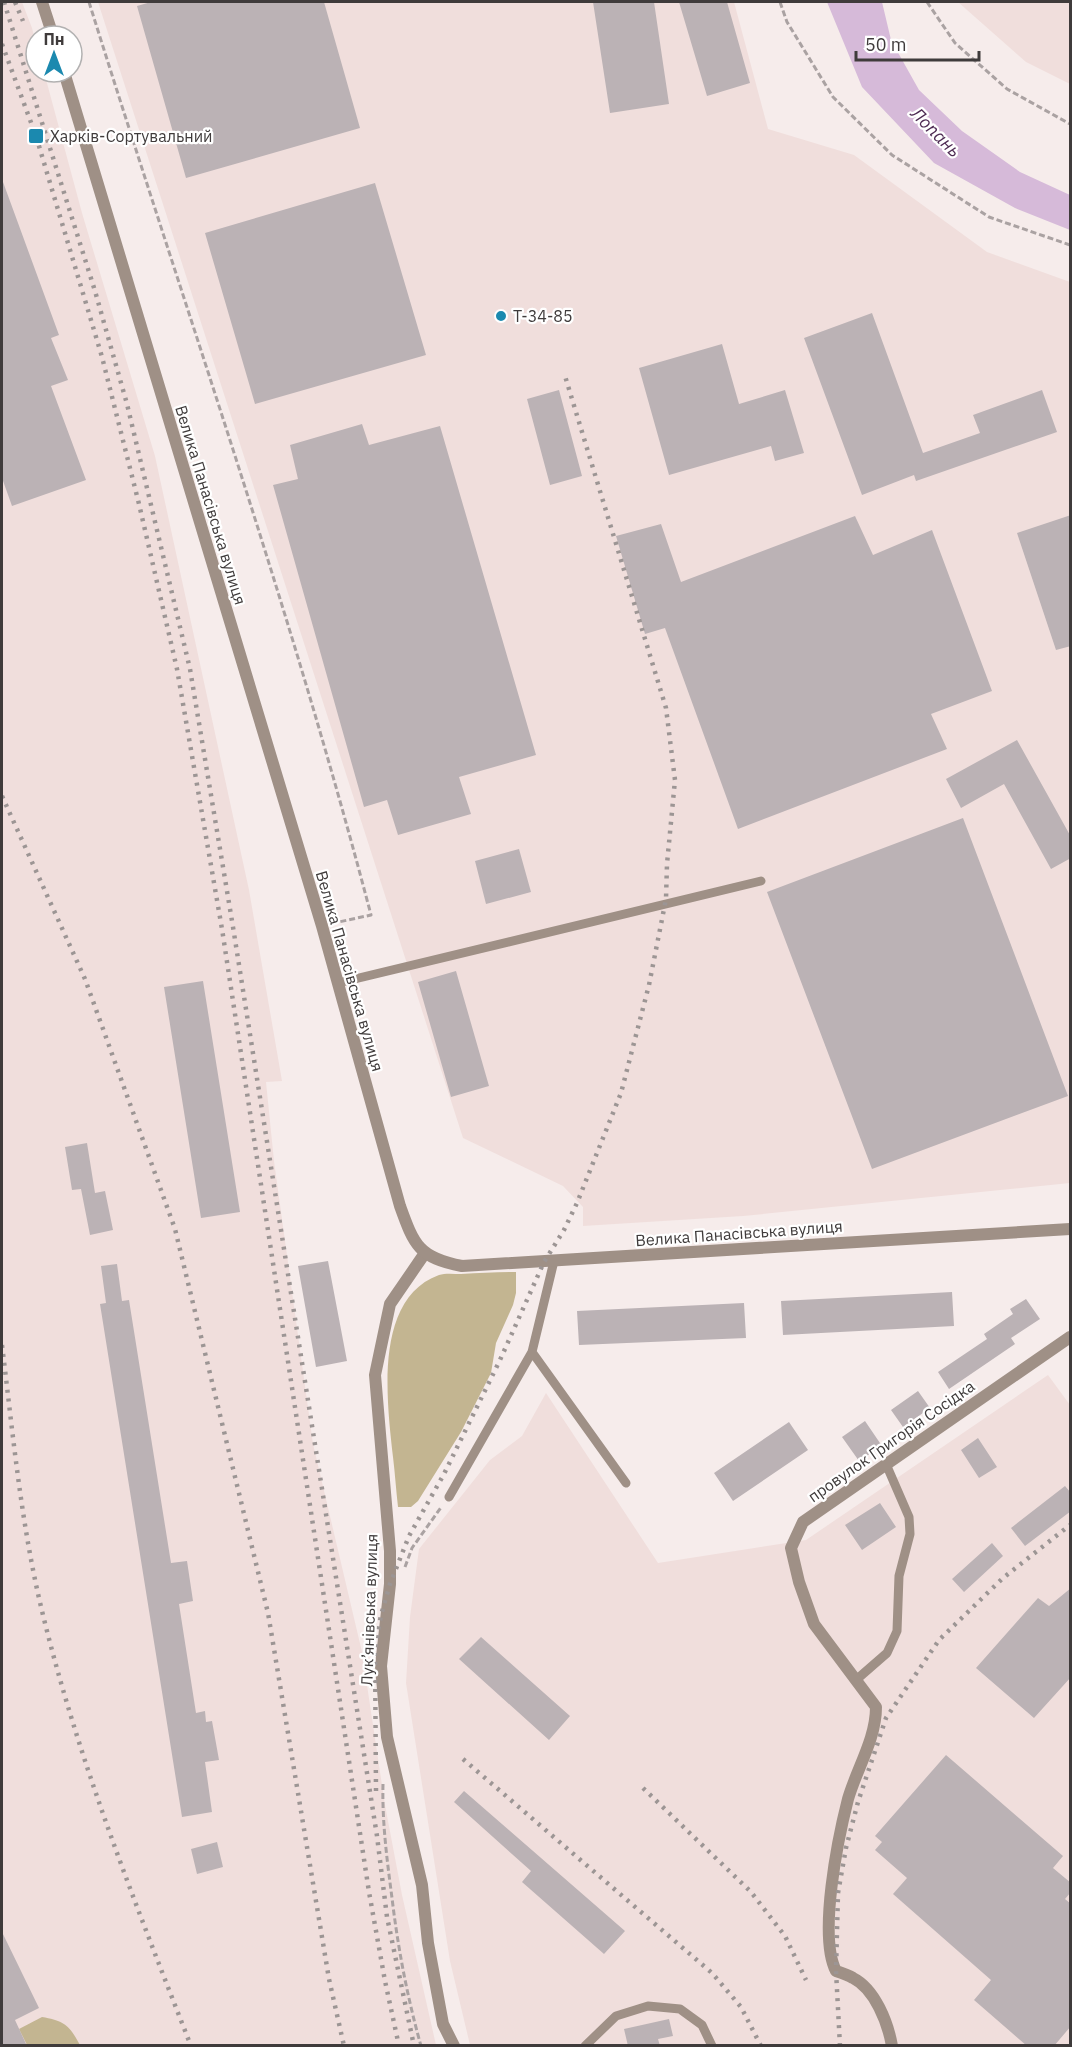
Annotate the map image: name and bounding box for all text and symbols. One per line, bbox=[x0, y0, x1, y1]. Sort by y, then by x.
north arrow bbox=[24, 24, 84, 84]
scale bar bbox=[856, 24, 979, 62]
text: Пн bbox=[43, 29, 65, 49]
text: 50 m bbox=[865, 33, 907, 56]
water label: Лопань bbox=[905, 101, 966, 162]
place label: Харків-Сортувальний bbox=[50, 126, 212, 146]
marker: Харків-Сортувальний bbox=[27, 127, 45, 145]
place label: Т-34-85 bbox=[513, 306, 573, 326]
marker: Т-34-85 bbox=[494, 309, 508, 323]
street label: Велика Панасівська вулиця bbox=[171, 403, 251, 607]
street label: Велика Панасівська вулиця bbox=[312, 868, 388, 1074]
street label: Велика Панасівська вулиця bbox=[635, 1216, 843, 1250]
street label: провулок Григорія Сосідка bbox=[804, 1375, 979, 1506]
street label: Лук’янівська вулиця bbox=[356, 1533, 382, 1687]

